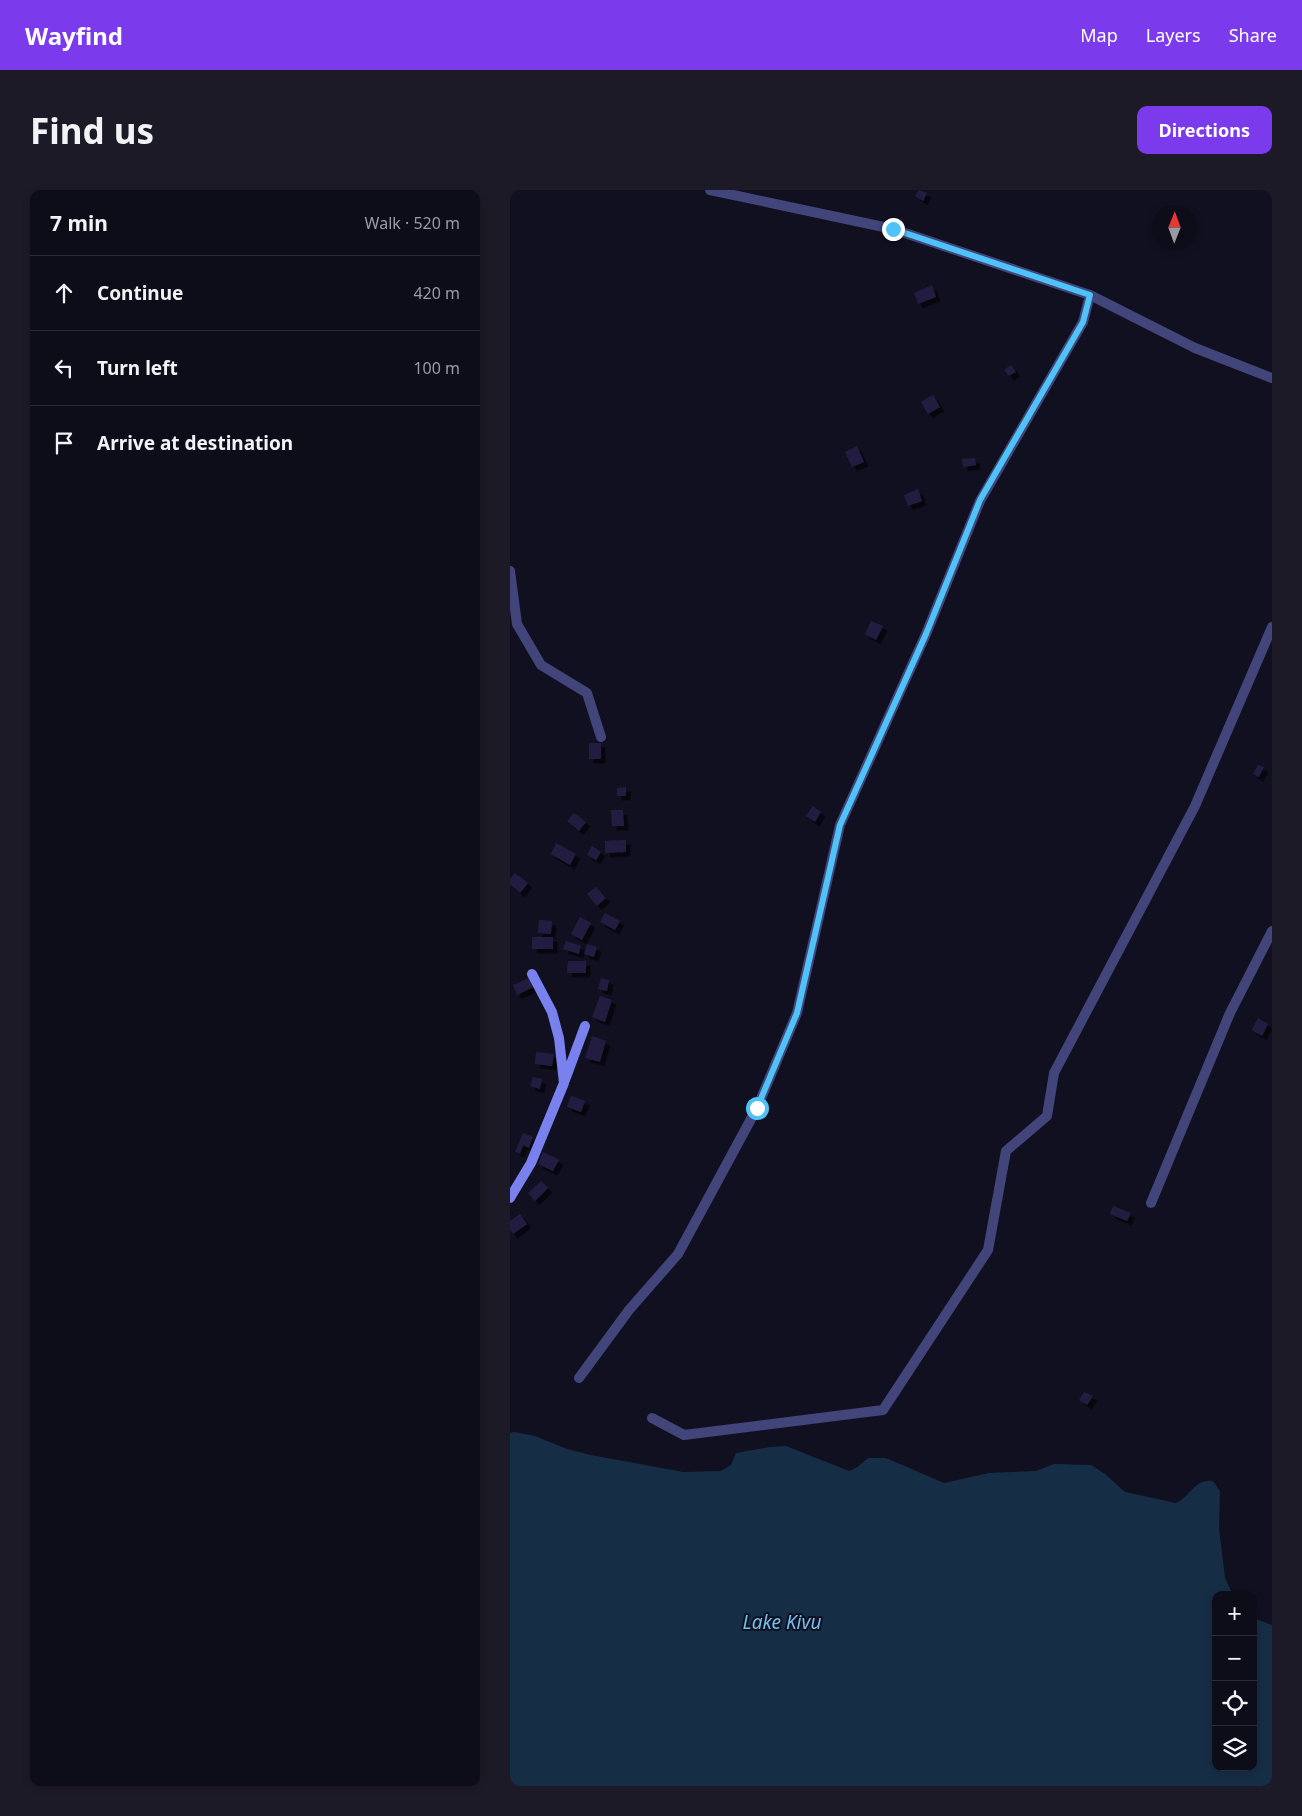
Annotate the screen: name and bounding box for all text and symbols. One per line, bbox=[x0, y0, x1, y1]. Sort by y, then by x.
text: Wayfind bbox=[25, 19, 123, 52]
text: Map bbox=[1080, 23, 1118, 47]
text: Layers bbox=[1146, 23, 1201, 47]
text: Share bbox=[1229, 23, 1277, 47]
button: Directions bbox=[1137, 106, 1272, 154]
text: Find us bbox=[30, 107, 154, 154]
north arrow bbox=[1152, 205, 1197, 250]
text: 7 min bbox=[50, 209, 108, 237]
text: Walk · 520 m bbox=[365, 212, 460, 234]
route end bbox=[882, 218, 905, 241]
icon: ahead bbox=[50, 279, 78, 307]
text: Continue bbox=[97, 280, 183, 306]
text: 420 m bbox=[413, 282, 460, 304]
icon: left bbox=[50, 354, 78, 382]
text: Turn left bbox=[97, 355, 178, 381]
text: 100 m bbox=[413, 357, 460, 379]
icon: arrive bbox=[50, 429, 78, 457]
text: Arrive at destination bbox=[97, 430, 293, 456]
route start bbox=[746, 1097, 769, 1120]
map controls bbox=[1212, 1591, 1257, 1771]
button: + bbox=[1212, 1591, 1257, 1636]
water label: Lake Kivu bbox=[743, 1609, 821, 1635]
button: − bbox=[1212, 1636, 1257, 1681]
button: locate bbox=[1212, 1681, 1257, 1726]
button: layers bbox=[1212, 1726, 1257, 1771]

